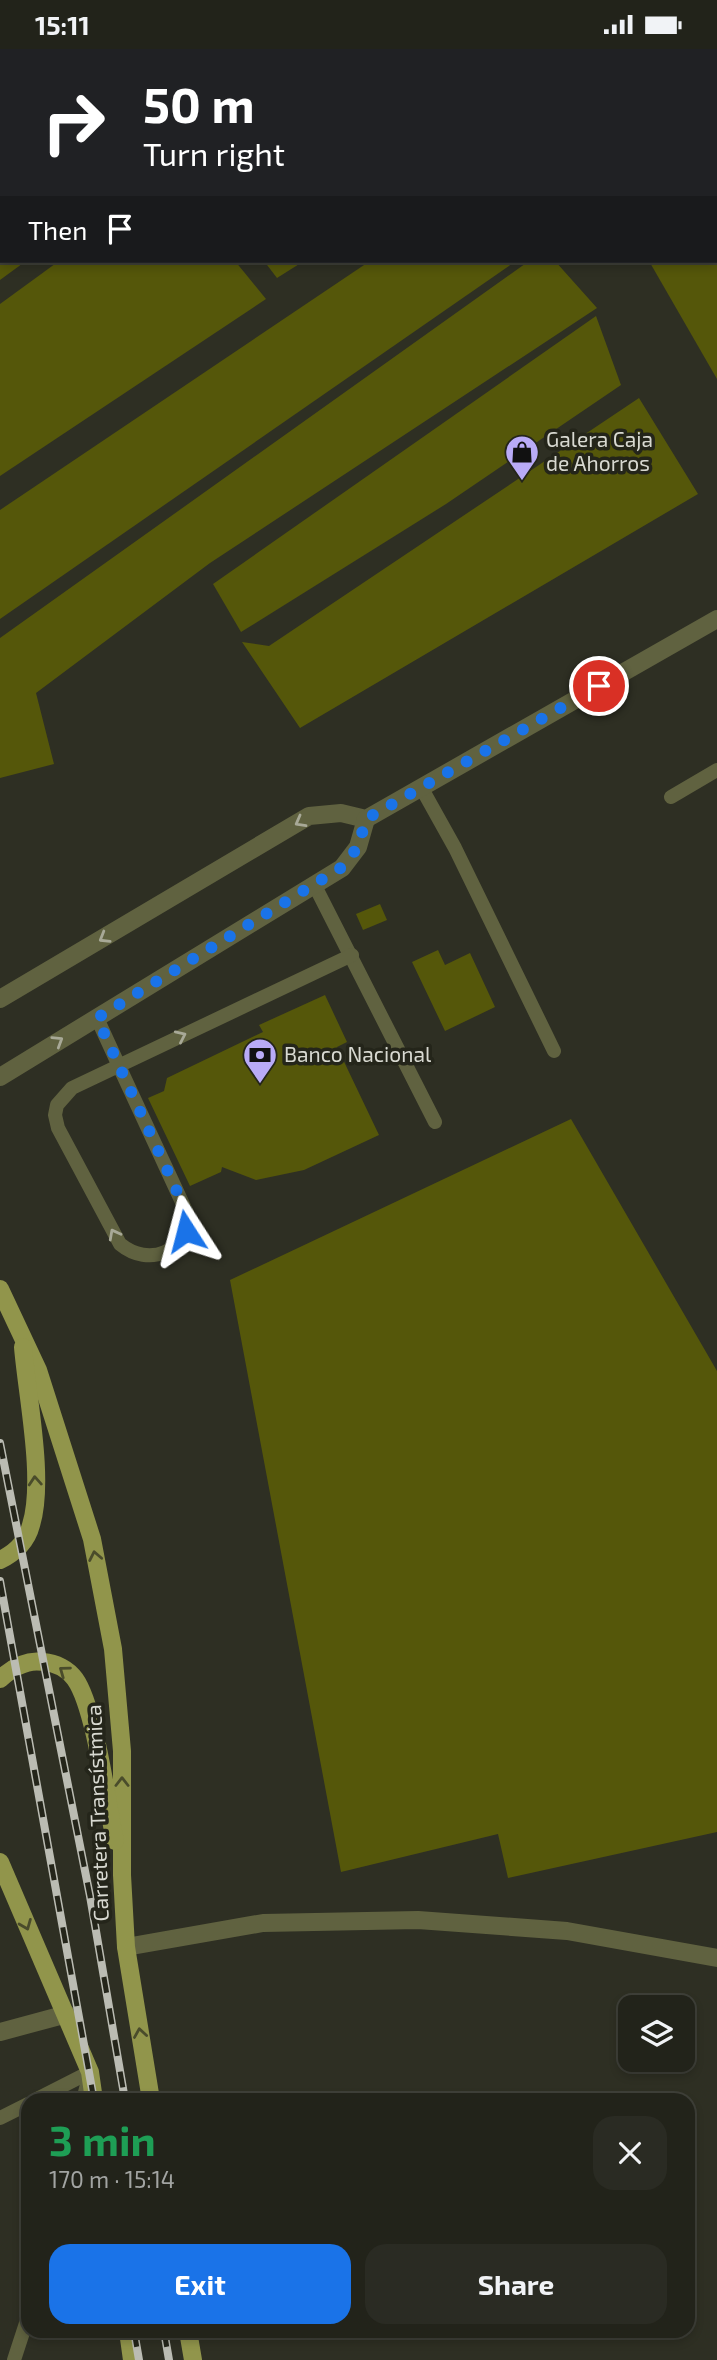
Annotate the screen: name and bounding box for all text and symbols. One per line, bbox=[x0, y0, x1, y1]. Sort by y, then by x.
text: 15:11 bbox=[35, 9, 90, 40]
text: 50 m bbox=[143, 74, 255, 133]
icon: right bbox=[28, 77, 119, 168]
text: Turn right bbox=[143, 134, 285, 172]
icon: arrive bbox=[101, 210, 139, 248]
text: Then bbox=[28, 214, 87, 245]
place label: Galera Caja de Ahorros bbox=[546, 426, 653, 475]
shop icon: Galera Caja de Ahorros bbox=[503, 433, 541, 482]
pin bbox=[569, 656, 629, 716]
icon: arrive bbox=[580, 667, 618, 705]
one-way arrow bbox=[295, 814, 307, 827]
one-way arrow bbox=[99, 929, 112, 942]
one-way arrow bbox=[173, 1030, 186, 1044]
bank icon: Banco Nacional bbox=[241, 1036, 279, 1085]
one-way arrow bbox=[51, 1037, 64, 1050]
place label: Banco Nacional bbox=[284, 1041, 432, 1066]
position arrow bbox=[149, 1194, 223, 1268]
one-way arrow bbox=[109, 1229, 123, 1241]
one-way arrow bbox=[28, 1476, 43, 1487]
one-way arrow bbox=[88, 1551, 103, 1562]
one-way arrow bbox=[60, 1667, 72, 1679]
street label: Carretera Transístmica bbox=[80, 1704, 113, 1922]
one-way arrow bbox=[114, 1776, 130, 1787]
one-way arrow bbox=[18, 1917, 32, 1930]
map controls bbox=[618, 1995, 695, 2072]
button: layers bbox=[618, 1995, 695, 2072]
one-way arrow bbox=[133, 2027, 148, 2039]
text: 3 min bbox=[49, 2114, 156, 2164]
button: close bbox=[593, 2116, 667, 2190]
text: 170 m · 15:14 bbox=[49, 2165, 175, 2193]
button: Exit bbox=[49, 2244, 351, 2324]
button: Share bbox=[365, 2244, 667, 2324]

